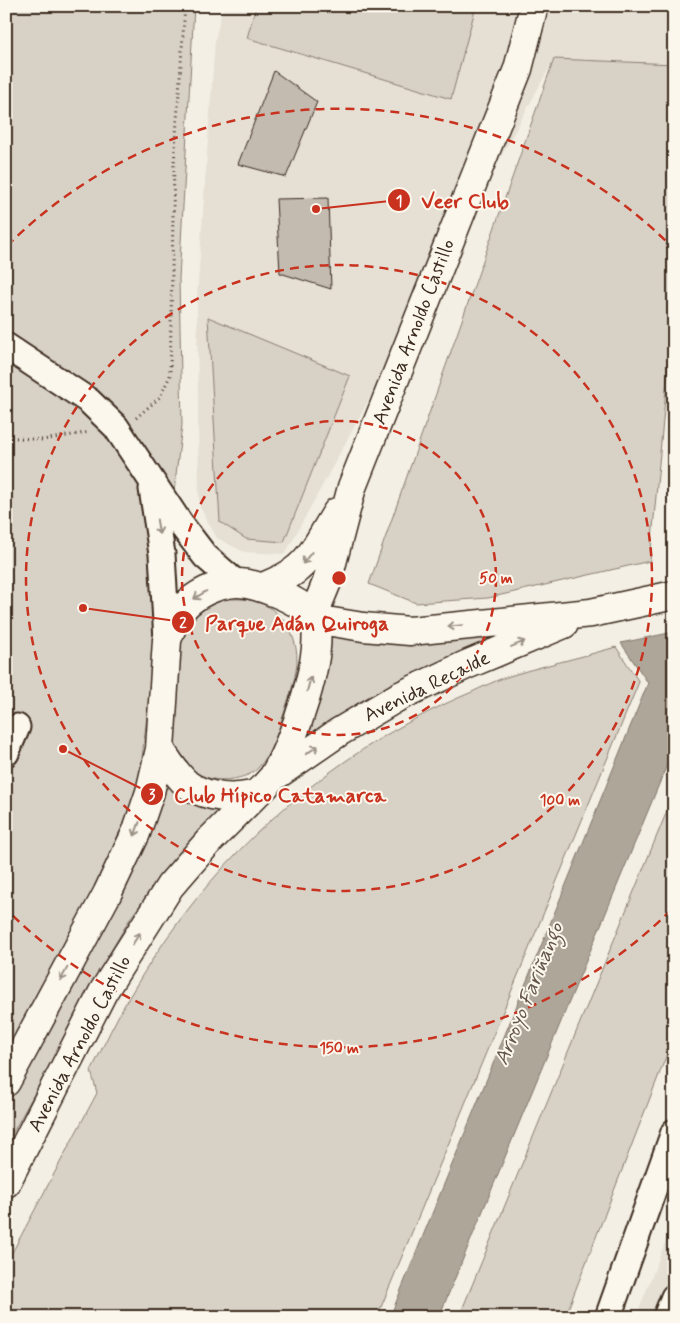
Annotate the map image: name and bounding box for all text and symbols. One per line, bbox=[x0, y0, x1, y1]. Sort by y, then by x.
callout: Veer Club bbox=[386, 182, 519, 218]
text: Veer Club bbox=[421, 188, 509, 216]
text: 1 bbox=[396, 192, 402, 212]
street label: Avenida Arnoldo Castillo bbox=[366, 235, 462, 429]
one-way arrow bbox=[154, 519, 164, 535]
one-way arrow bbox=[302, 551, 312, 565]
centre of rings bbox=[330, 569, 348, 587]
text: 50 m bbox=[479, 569, 513, 589]
one-way arrow bbox=[193, 591, 207, 601]
callout: Parque Adán Quiroga bbox=[171, 604, 399, 640]
text: Parque Adán Quiroga bbox=[205, 610, 389, 638]
text: 2 bbox=[179, 614, 187, 634]
one-way arrow bbox=[448, 622, 464, 631]
one-way arrow bbox=[510, 638, 525, 648]
street label: Avenida Recalde bbox=[359, 645, 495, 729]
one-way arrow bbox=[305, 677, 314, 693]
one-way arrow bbox=[305, 745, 319, 755]
callout: Club Hípico Catamarca bbox=[139, 776, 395, 812]
text: Club Hípico Catamarca bbox=[174, 782, 387, 810]
text: 3 bbox=[149, 786, 156, 806]
text: 100 m bbox=[540, 791, 580, 811]
one-way arrow bbox=[132, 821, 141, 836]
water label: Arroyo Fariñango bbox=[488, 917, 573, 1070]
one-way arrow bbox=[132, 933, 142, 947]
street label: Avenida Arnoldo Castillo bbox=[22, 951, 138, 1137]
one-way arrow bbox=[59, 966, 68, 981]
text: 150 m bbox=[319, 1039, 359, 1059]

